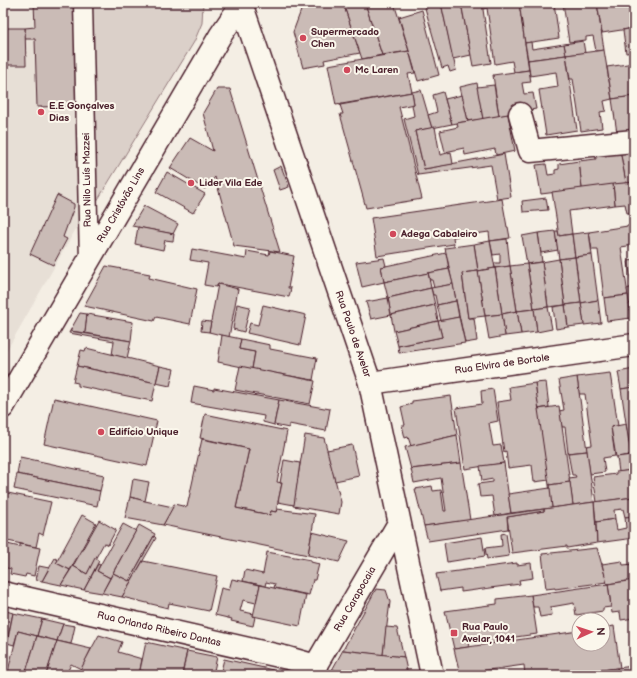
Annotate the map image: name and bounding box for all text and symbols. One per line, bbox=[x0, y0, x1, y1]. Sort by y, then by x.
place label: Supermercado Chen bbox=[311, 26, 379, 50]
marker: Supermercado Chen bbox=[298, 33, 308, 43]
place label: Mc Laren bbox=[355, 64, 399, 76]
marker: Mc Laren bbox=[342, 65, 352, 75]
place label: E.E Gonçalves Dias bbox=[49, 100, 115, 124]
marker: E.E Gonçalves Dias bbox=[36, 107, 46, 117]
street label: Rua Nilo Luís Mazzei bbox=[80, 133, 94, 227]
street label: Rua Cristóvão Lins bbox=[95, 165, 147, 245]
place label: Lider Vila Ede bbox=[199, 177, 263, 189]
marker: Lider Vila Ede bbox=[186, 178, 196, 188]
place label: Adega Cabaleiro bbox=[400, 228, 478, 240]
marker: Adega Cabaleiro bbox=[388, 229, 398, 239]
street label: Rua Paulo de Avelar bbox=[333, 289, 374, 379]
street label: Rua Elvira de Bortole bbox=[454, 351, 550, 377]
place label: Edifício Unique bbox=[109, 426, 179, 438]
marker: Edifício Unique bbox=[96, 427, 106, 437]
street label: Rua Carapocaia bbox=[331, 564, 379, 634]
street label: Rua Orlando Ribeiro Dantas bbox=[96, 609, 222, 649]
north arrow bbox=[571, 612, 611, 652]
place label: Rua Paulo Avelar, 1041 bbox=[461, 621, 515, 645]
text: N bbox=[594, 627, 607, 636]
marker: Rua Paulo Avelar, 1041 bbox=[449, 628, 459, 638]

